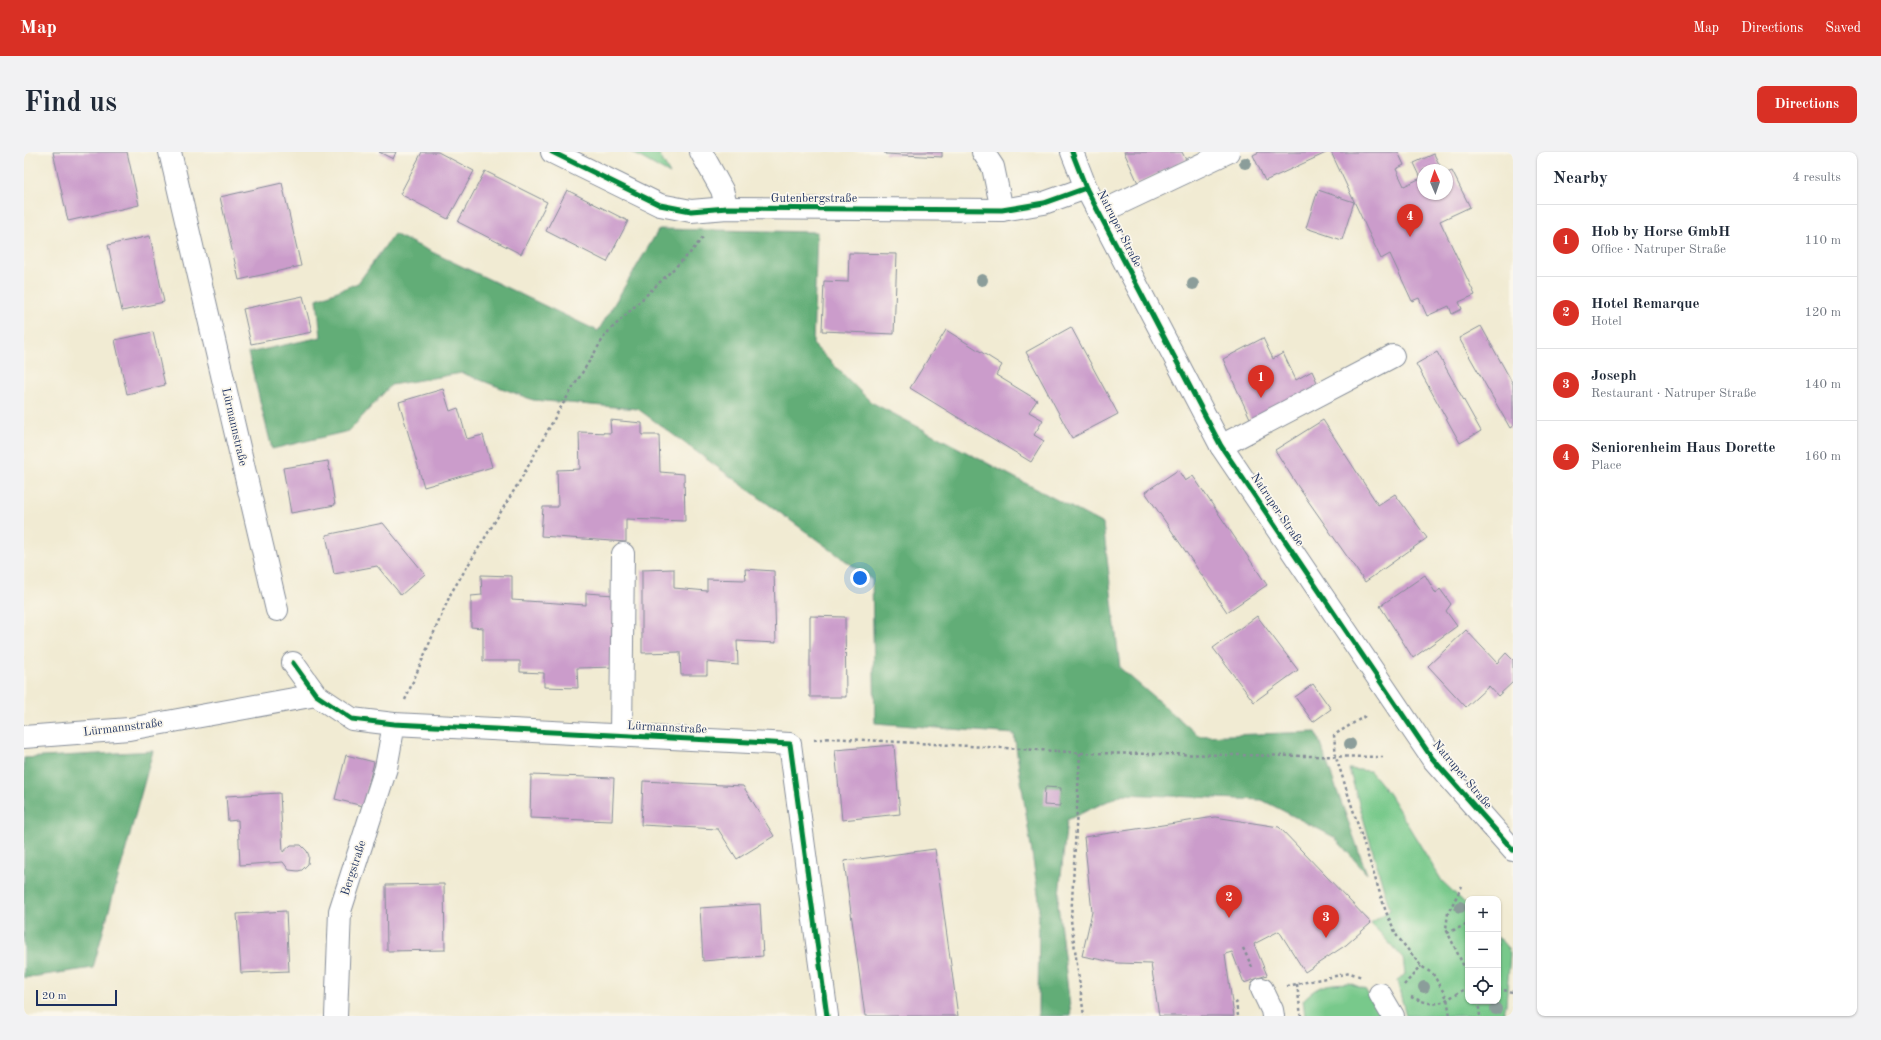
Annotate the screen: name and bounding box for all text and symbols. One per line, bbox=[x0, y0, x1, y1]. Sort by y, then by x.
text: Map bbox=[20, 19, 57, 38]
text: Map bbox=[1693, 21, 1719, 35]
text: Directions bbox=[1741, 21, 1803, 35]
text: Saved bbox=[1825, 21, 1861, 35]
button: Directions bbox=[1757, 86, 1857, 123]
text: Find us bbox=[24, 90, 117, 118]
north arrow bbox=[1417, 164, 1453, 200]
text: Nearby bbox=[1553, 170, 1608, 187]
text: 4 results bbox=[1792, 171, 1841, 184]
street label: Natruper Straße bbox=[1094, 188, 1144, 270]
street label: Gutenbergstraße bbox=[771, 193, 858, 205]
pin: 4 bbox=[1397, 204, 1423, 237]
text: Hob by Horse GmbH bbox=[1591, 225, 1730, 240]
text: 1 bbox=[1562, 234, 1570, 247]
text: 110 m bbox=[1804, 234, 1841, 247]
text: Office · Natruper Straße bbox=[1591, 243, 1726, 256]
text: Hotel Remarque bbox=[1591, 297, 1700, 312]
text: 2 bbox=[1562, 306, 1570, 319]
text: 120 m bbox=[1804, 306, 1841, 319]
text: Hotel bbox=[1591, 315, 1622, 328]
pin: 1 bbox=[1248, 365, 1274, 398]
text: Joseph bbox=[1591, 369, 1637, 384]
text: 3 bbox=[1562, 378, 1570, 391]
text: 140 m bbox=[1804, 378, 1841, 391]
street label: Lürmannstraße bbox=[219, 387, 249, 468]
text: Restaurant · Natruper Straße bbox=[1591, 387, 1756, 400]
text: Seniorenheim Haus Dorette bbox=[1591, 441, 1776, 456]
text: 4 bbox=[1562, 450, 1570, 463]
text: 160 m bbox=[1804, 450, 1841, 463]
text: Place bbox=[1591, 459, 1621, 472]
street label: Natruper Straße bbox=[1248, 471, 1306, 549]
your location bbox=[850, 568, 870, 588]
street label: Lürmannstraße bbox=[83, 717, 164, 739]
street label: Lürmannstraße bbox=[627, 720, 708, 736]
street label: Natruper Straße bbox=[1430, 739, 1494, 812]
street label: Bergstraße bbox=[339, 838, 369, 897]
pin: 2 bbox=[1216, 885, 1242, 918]
map controls bbox=[1465, 896, 1501, 1004]
button: + bbox=[1465, 896, 1501, 932]
pin: 3 bbox=[1313, 905, 1339, 938]
button: − bbox=[1465, 932, 1501, 968]
button: locate bbox=[1465, 968, 1501, 1004]
scale bar bbox=[36, 988, 117, 1007]
text: 20 m bbox=[42, 991, 67, 1002]

